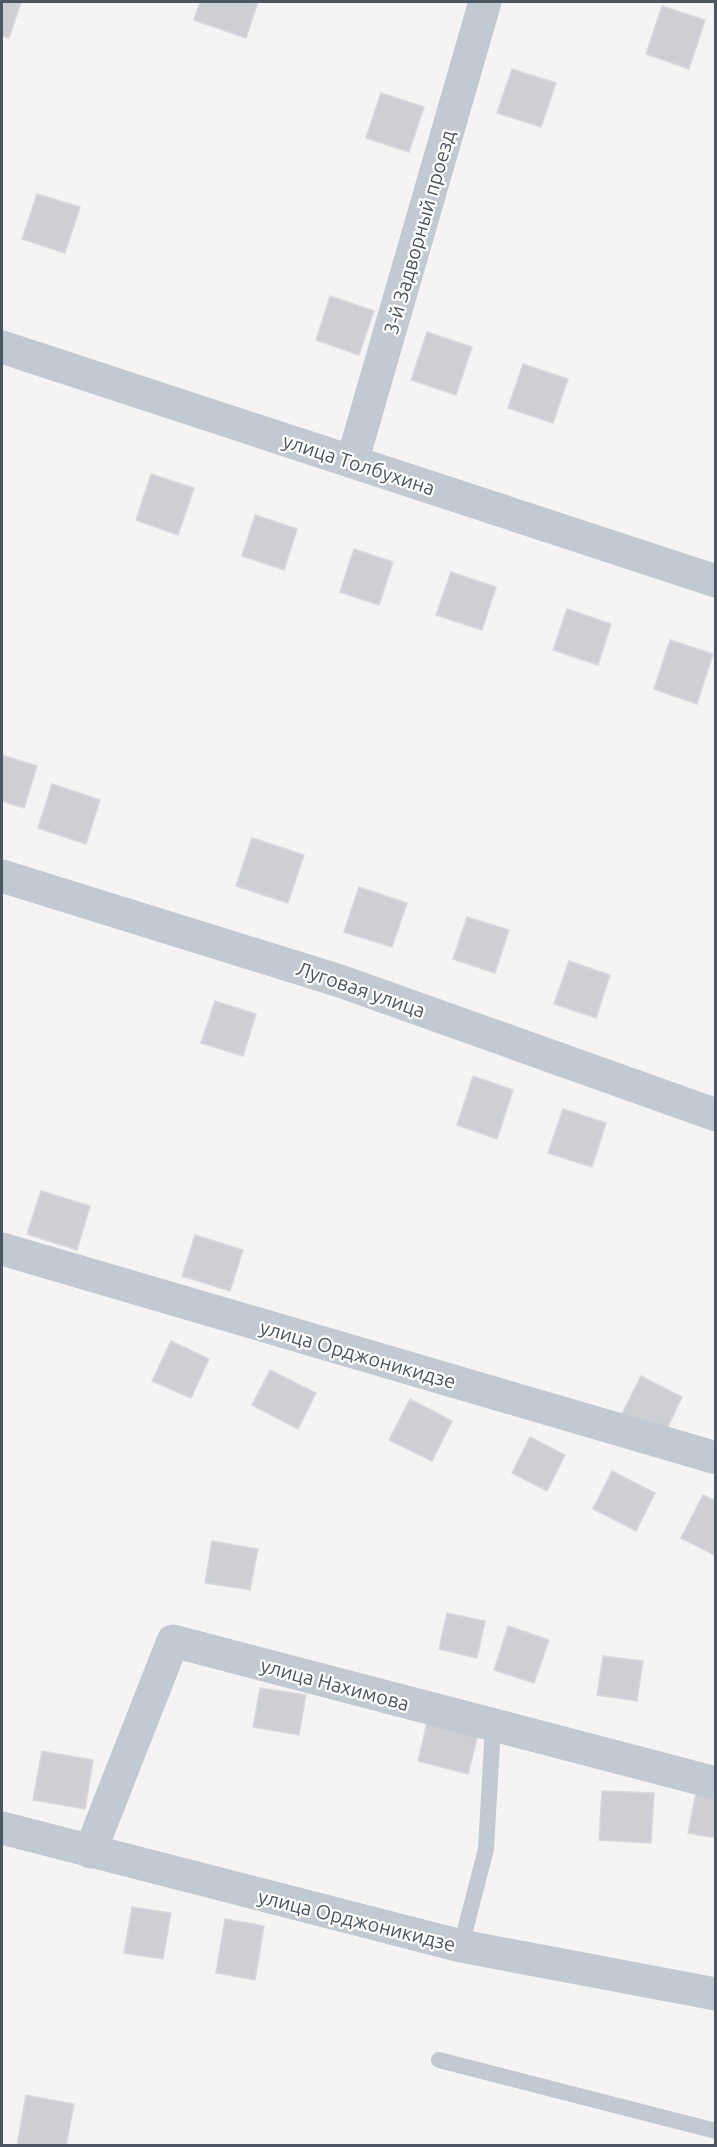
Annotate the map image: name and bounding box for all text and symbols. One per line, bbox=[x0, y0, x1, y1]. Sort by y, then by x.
street label: 3-й Задворный проезд bbox=[379, 127, 459, 337]
street label: улица Толбухина bbox=[280, 429, 438, 499]
street label: Луговая улица bbox=[294, 956, 428, 1022]
street label: улица Орджоникидзе bbox=[257, 1315, 459, 1393]
street label: улица Нахимова bbox=[258, 1653, 412, 1715]
street label: улица Орджоникидзе bbox=[256, 1884, 458, 1956]

